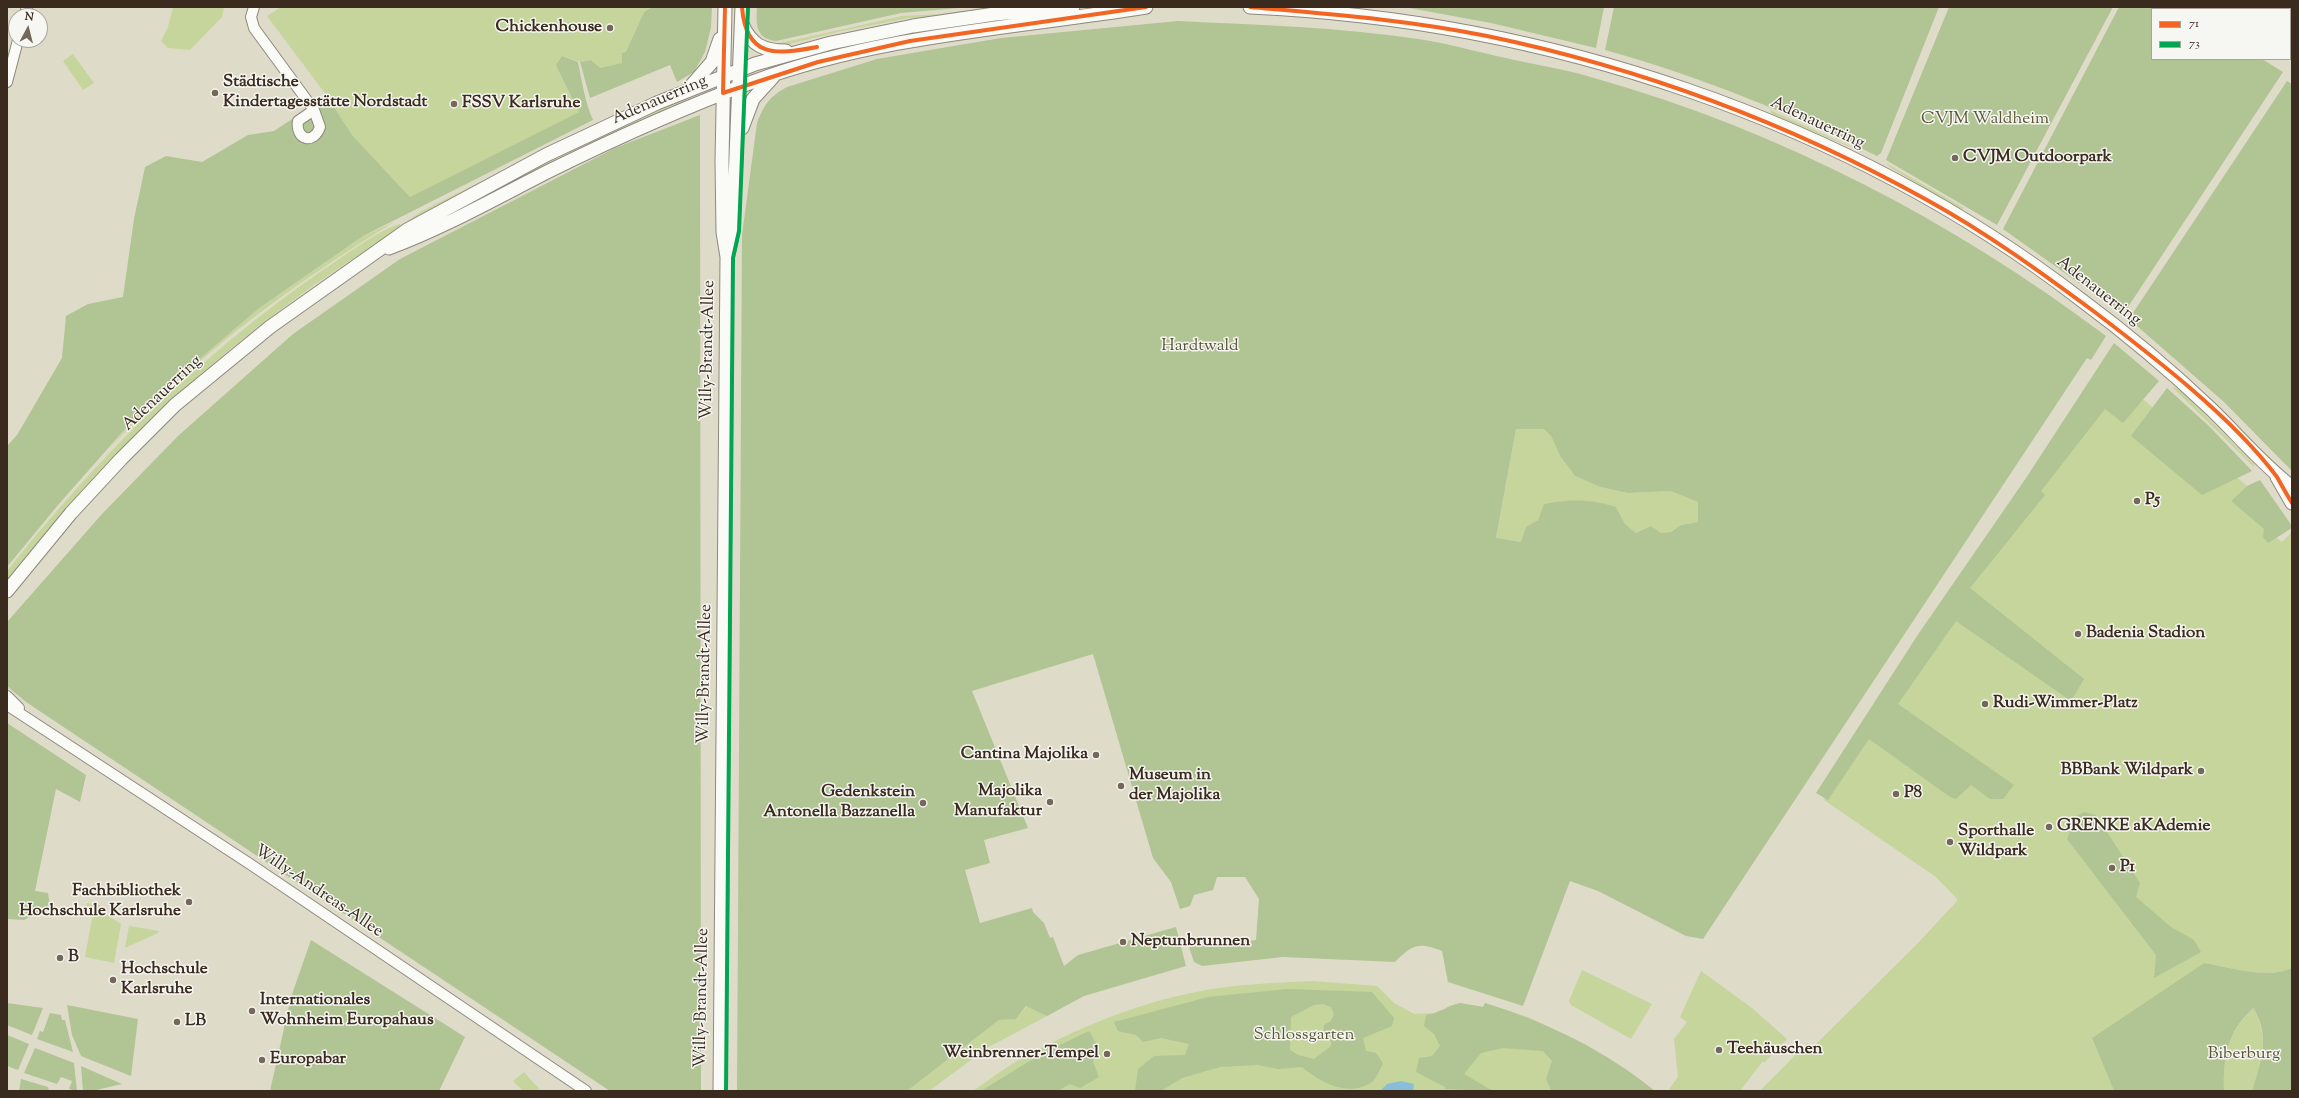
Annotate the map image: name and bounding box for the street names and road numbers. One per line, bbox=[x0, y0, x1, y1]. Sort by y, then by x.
street label: Adenauerring bbox=[609, 72, 711, 130]
street label: Adenauerring bbox=[1767, 93, 1867, 155]
street label: Adenauerring bbox=[2052, 253, 2144, 331]
street label: Willy-Brandt-Allee bbox=[698, 280, 720, 420]
street label: Adenauerring bbox=[119, 352, 207, 436]
street label: Willy-Brandt-Allee bbox=[695, 604, 717, 744]
street label: Willy-Andreas-Allee bbox=[250, 841, 386, 943]
street label: Willy-Brandt-Allee bbox=[692, 928, 714, 1068]

